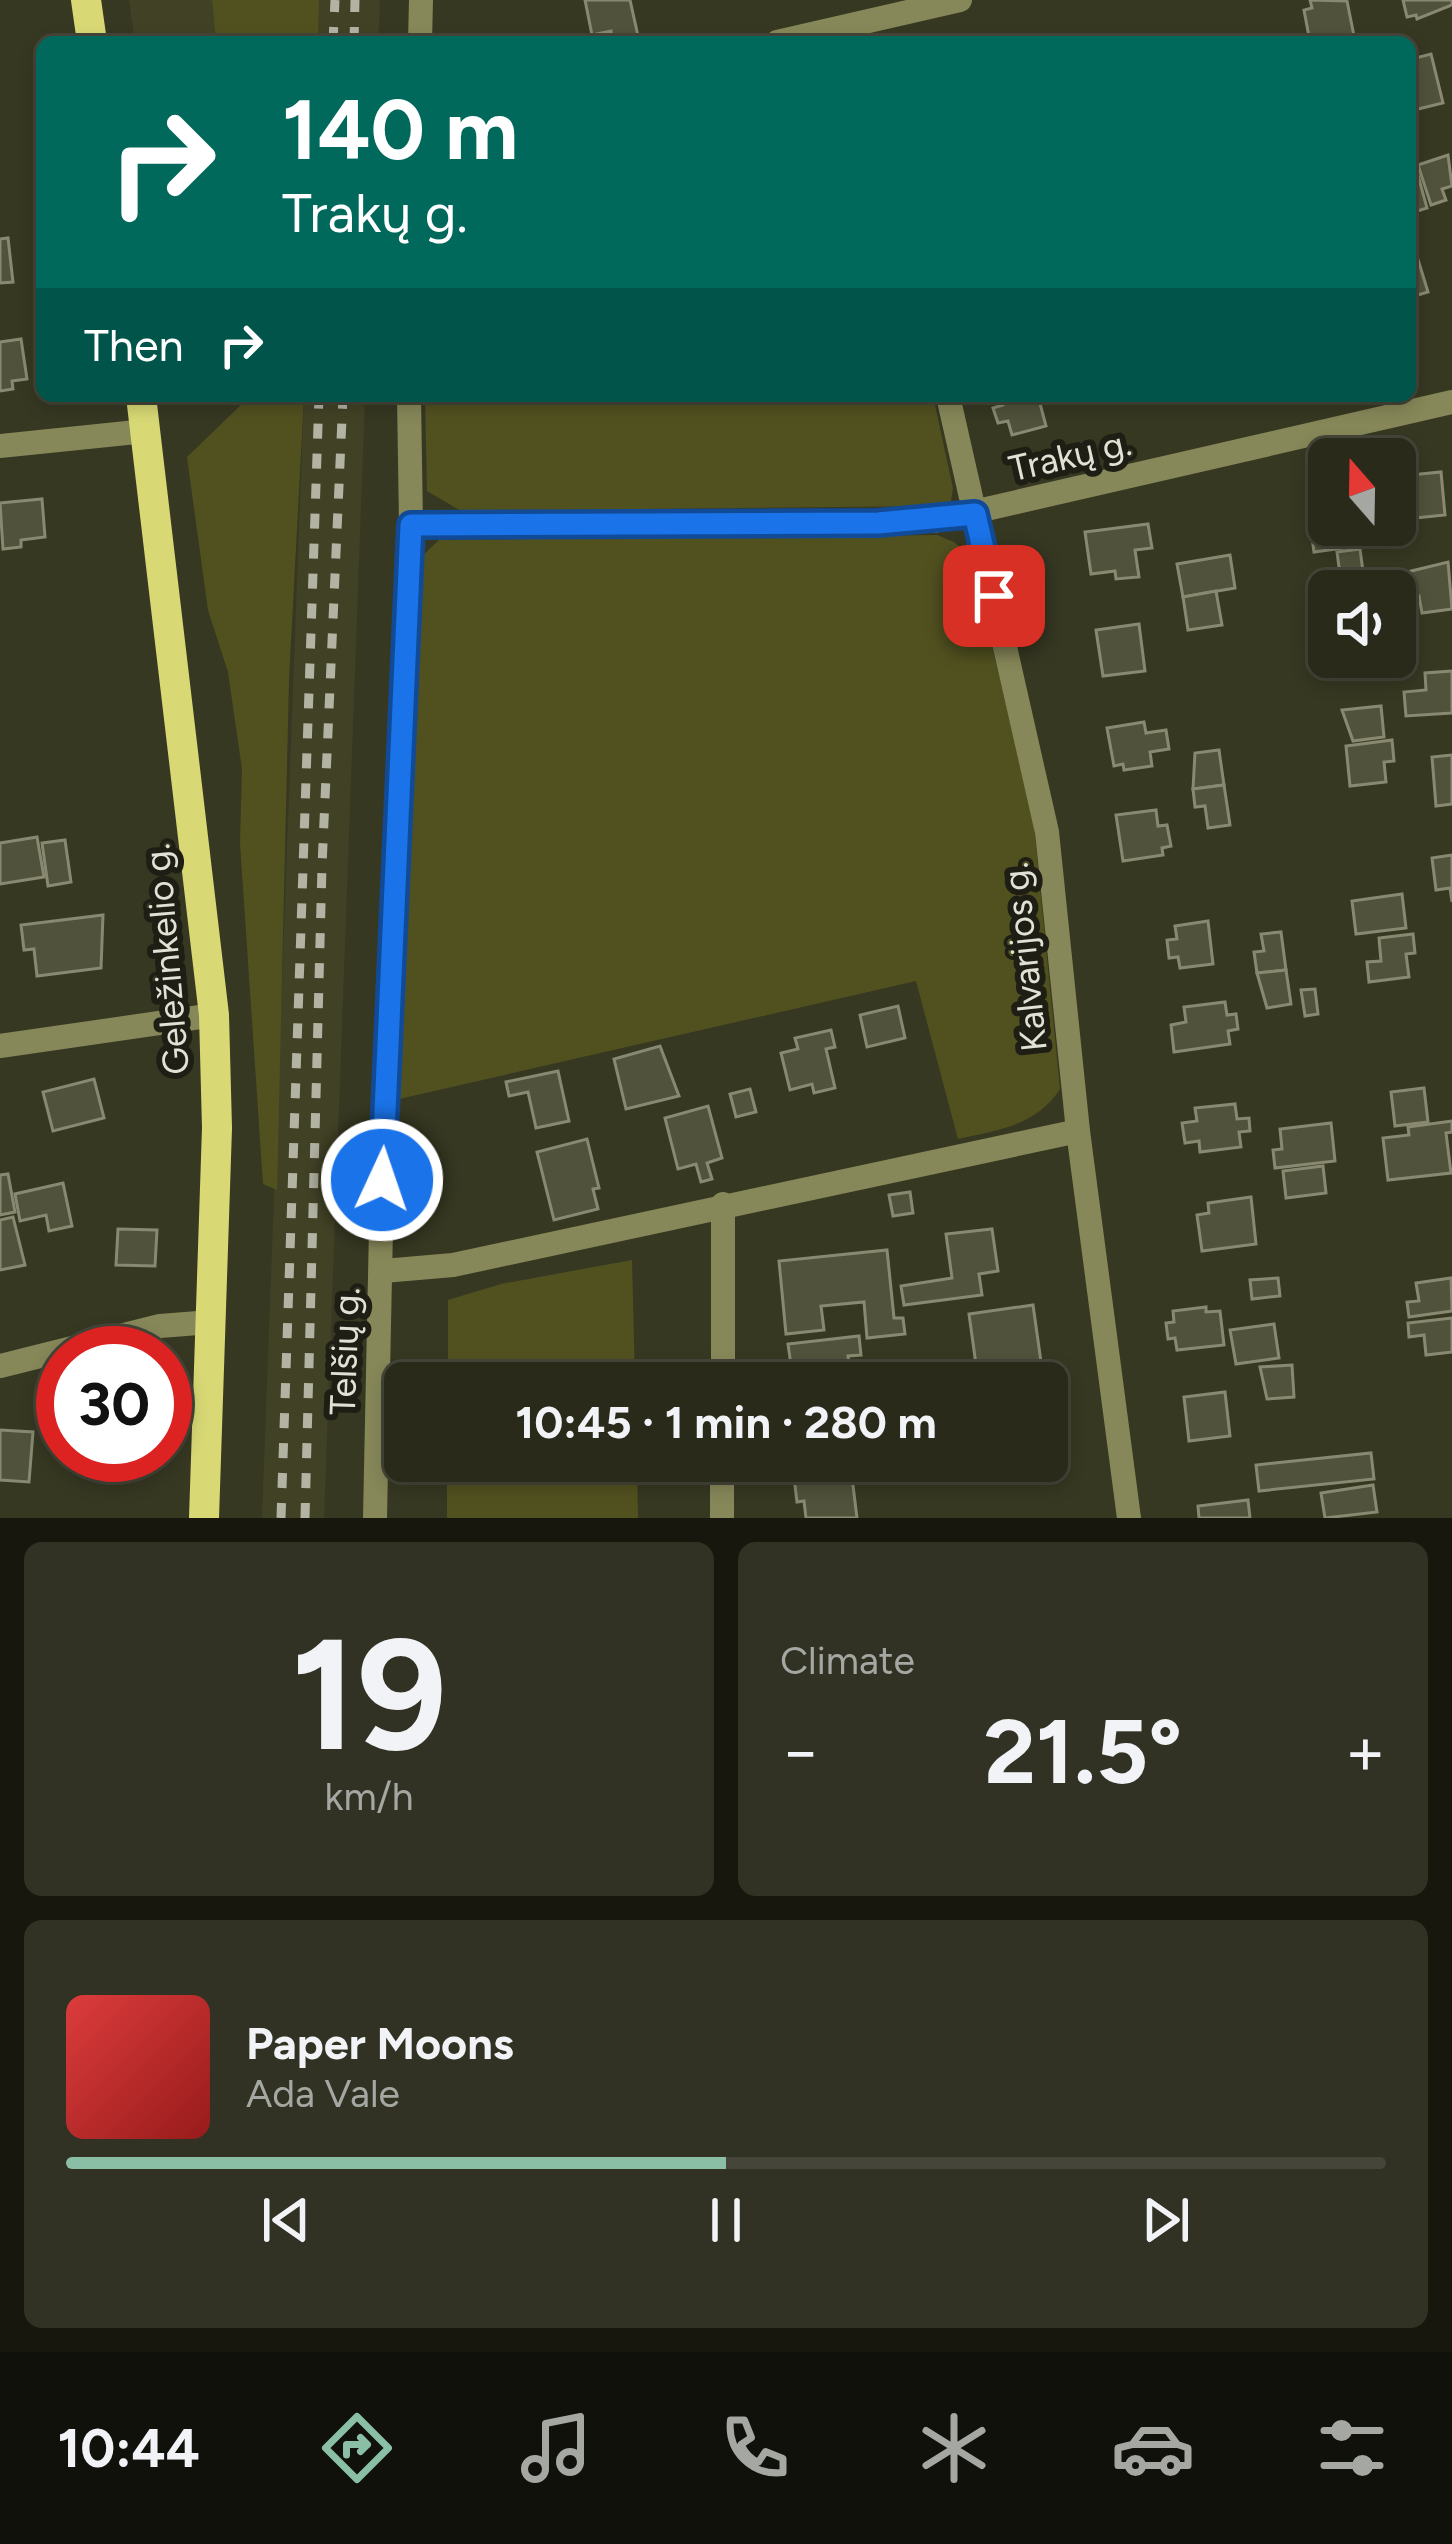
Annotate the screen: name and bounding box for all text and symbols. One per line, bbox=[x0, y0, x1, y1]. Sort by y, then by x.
text: 140 m bbox=[282, 79, 518, 180]
icon: right bbox=[84, 84, 240, 240]
text: Trakų g. bbox=[282, 181, 468, 246]
icon: right bbox=[208, 312, 274, 378]
text: Then bbox=[84, 318, 184, 372]
street label: Trakų g. bbox=[1005, 421, 1135, 490]
north arrow bbox=[1308, 438, 1416, 546]
map controls bbox=[1308, 438, 1416, 678]
pin bbox=[943, 545, 1045, 647]
icon: arrive bbox=[961, 563, 1027, 629]
button: sound bbox=[1308, 570, 1416, 678]
street label: Geležinkelio g. bbox=[135, 841, 198, 1076]
street label: Kalvarijos g. bbox=[993, 860, 1056, 1054]
position arrow bbox=[319, 1117, 445, 1243]
street label: Telšių g. bbox=[321, 1286, 368, 1416]
speed limit sign: 30 bbox=[36, 1326, 192, 1482]
text: 10:45 · 1 min · 280 m bbox=[515, 1395, 937, 1449]
text: 19 bbox=[291, 1601, 447, 1788]
text: Climate bbox=[780, 1637, 915, 1684]
text: 21.5° bbox=[984, 1697, 1182, 1806]
text: − bbox=[780, 1711, 821, 1791]
text: + bbox=[1345, 1711, 1386, 1791]
text: km/h bbox=[324, 1773, 414, 1820]
text: Paper Moons bbox=[246, 2016, 514, 2070]
text: Ada Vale bbox=[246, 2070, 400, 2117]
icon: previous bbox=[253, 2187, 319, 2253]
icon: pause bbox=[693, 2187, 759, 2253]
icon: next bbox=[1133, 2187, 1199, 2253]
icon: directions bbox=[315, 2406, 399, 2490]
icon: music bbox=[514, 2406, 598, 2490]
icon: phone bbox=[713, 2406, 797, 2490]
icon: climate bbox=[912, 2406, 996, 2490]
icon: car bbox=[1111, 2406, 1195, 2490]
icon: filters bbox=[1310, 2406, 1394, 2490]
text: 10:44 bbox=[58, 2416, 200, 2481]

